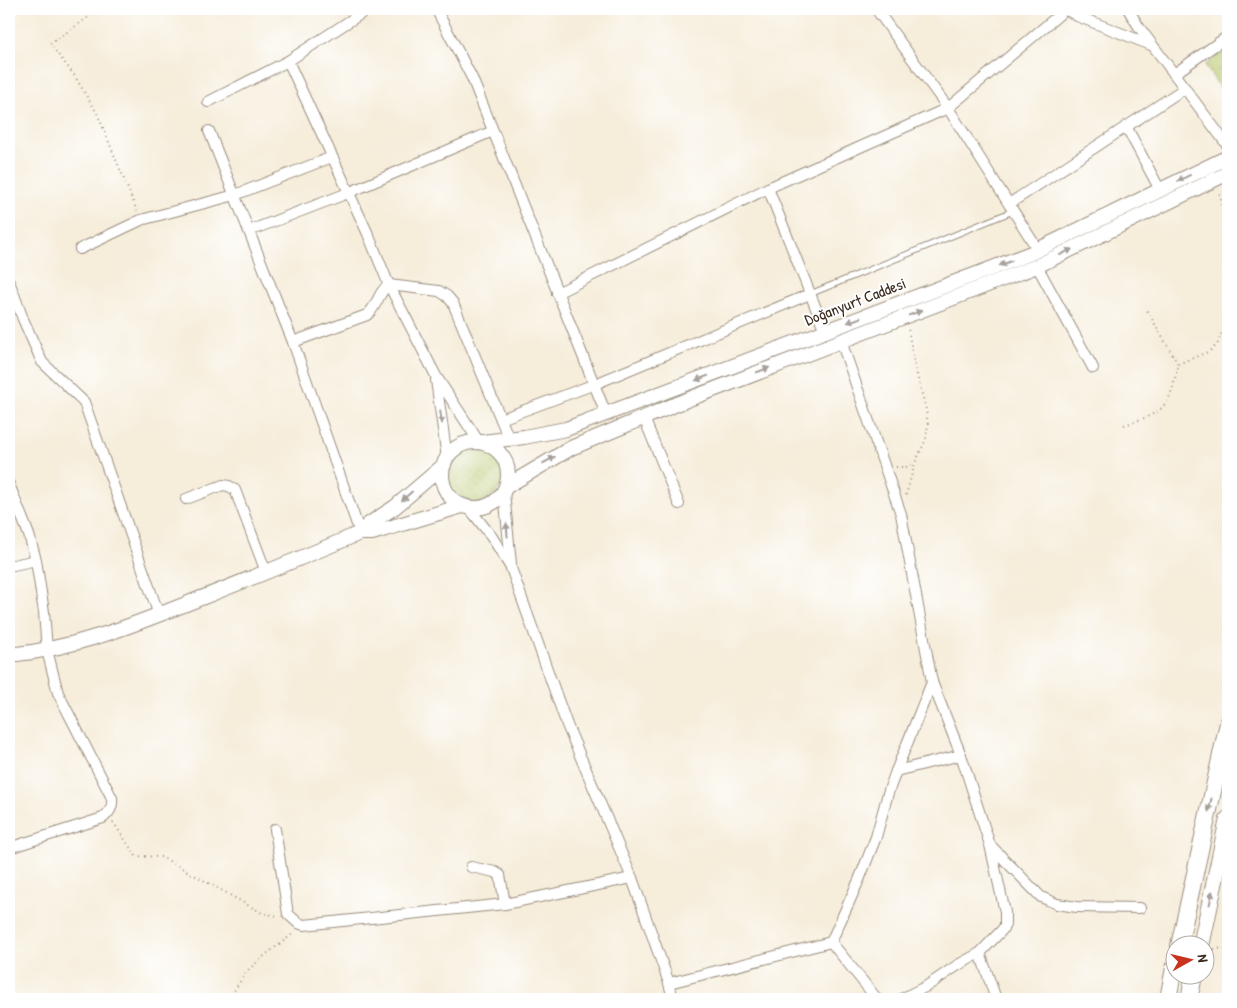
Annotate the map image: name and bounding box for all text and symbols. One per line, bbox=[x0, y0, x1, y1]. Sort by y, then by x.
one-way arrow bbox=[1177, 174, 1191, 182]
one-way arrow bbox=[1059, 248, 1073, 256]
one-way arrow bbox=[999, 259, 1013, 267]
street label: Doğanyurt Caddesi bbox=[801, 272, 909, 330]
one-way arrow bbox=[908, 309, 923, 317]
one-way arrow bbox=[846, 316, 861, 324]
one-way arrow bbox=[756, 366, 770, 374]
one-way arrow bbox=[694, 374, 709, 382]
one-way arrow bbox=[437, 410, 445, 426]
one-way arrow bbox=[542, 456, 556, 465]
one-way arrow bbox=[400, 491, 413, 502]
one-way arrow bbox=[503, 522, 511, 538]
one-way arrow bbox=[1206, 797, 1214, 812]
one-way arrow bbox=[1207, 890, 1215, 905]
north arrow bbox=[1164, 936, 1214, 986]
text: N bbox=[1193, 953, 1213, 964]

